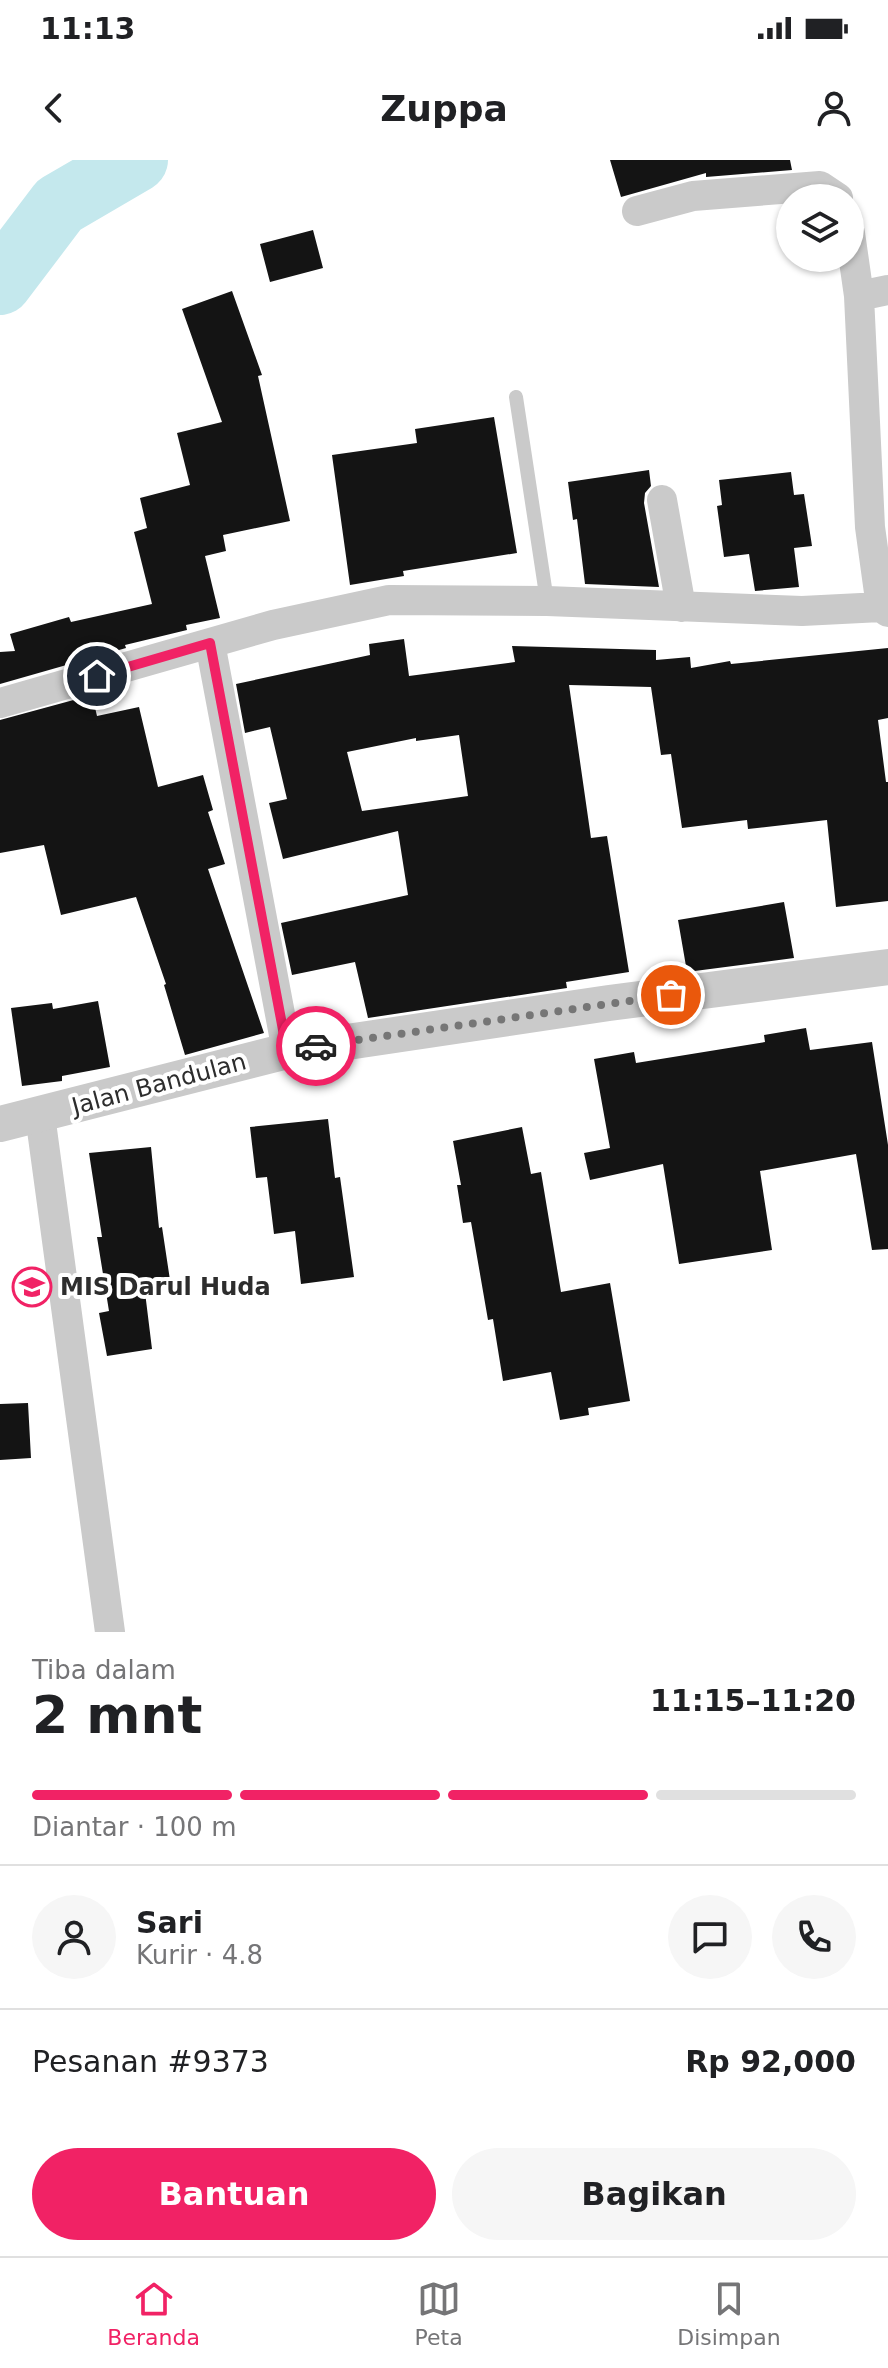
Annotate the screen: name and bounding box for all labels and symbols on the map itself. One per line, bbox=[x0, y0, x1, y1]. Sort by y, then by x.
pin bbox=[63, 642, 131, 710]
pin bbox=[637, 961, 705, 1029]
courier bbox=[276, 1006, 356, 1086]
street label: Jalan Bandulan bbox=[67, 1047, 249, 1121]
school or university icon: MIS Darul Huda bbox=[11, 1266, 53, 1308]
place label: MIS Darul Huda bbox=[60, 1273, 271, 1301]

